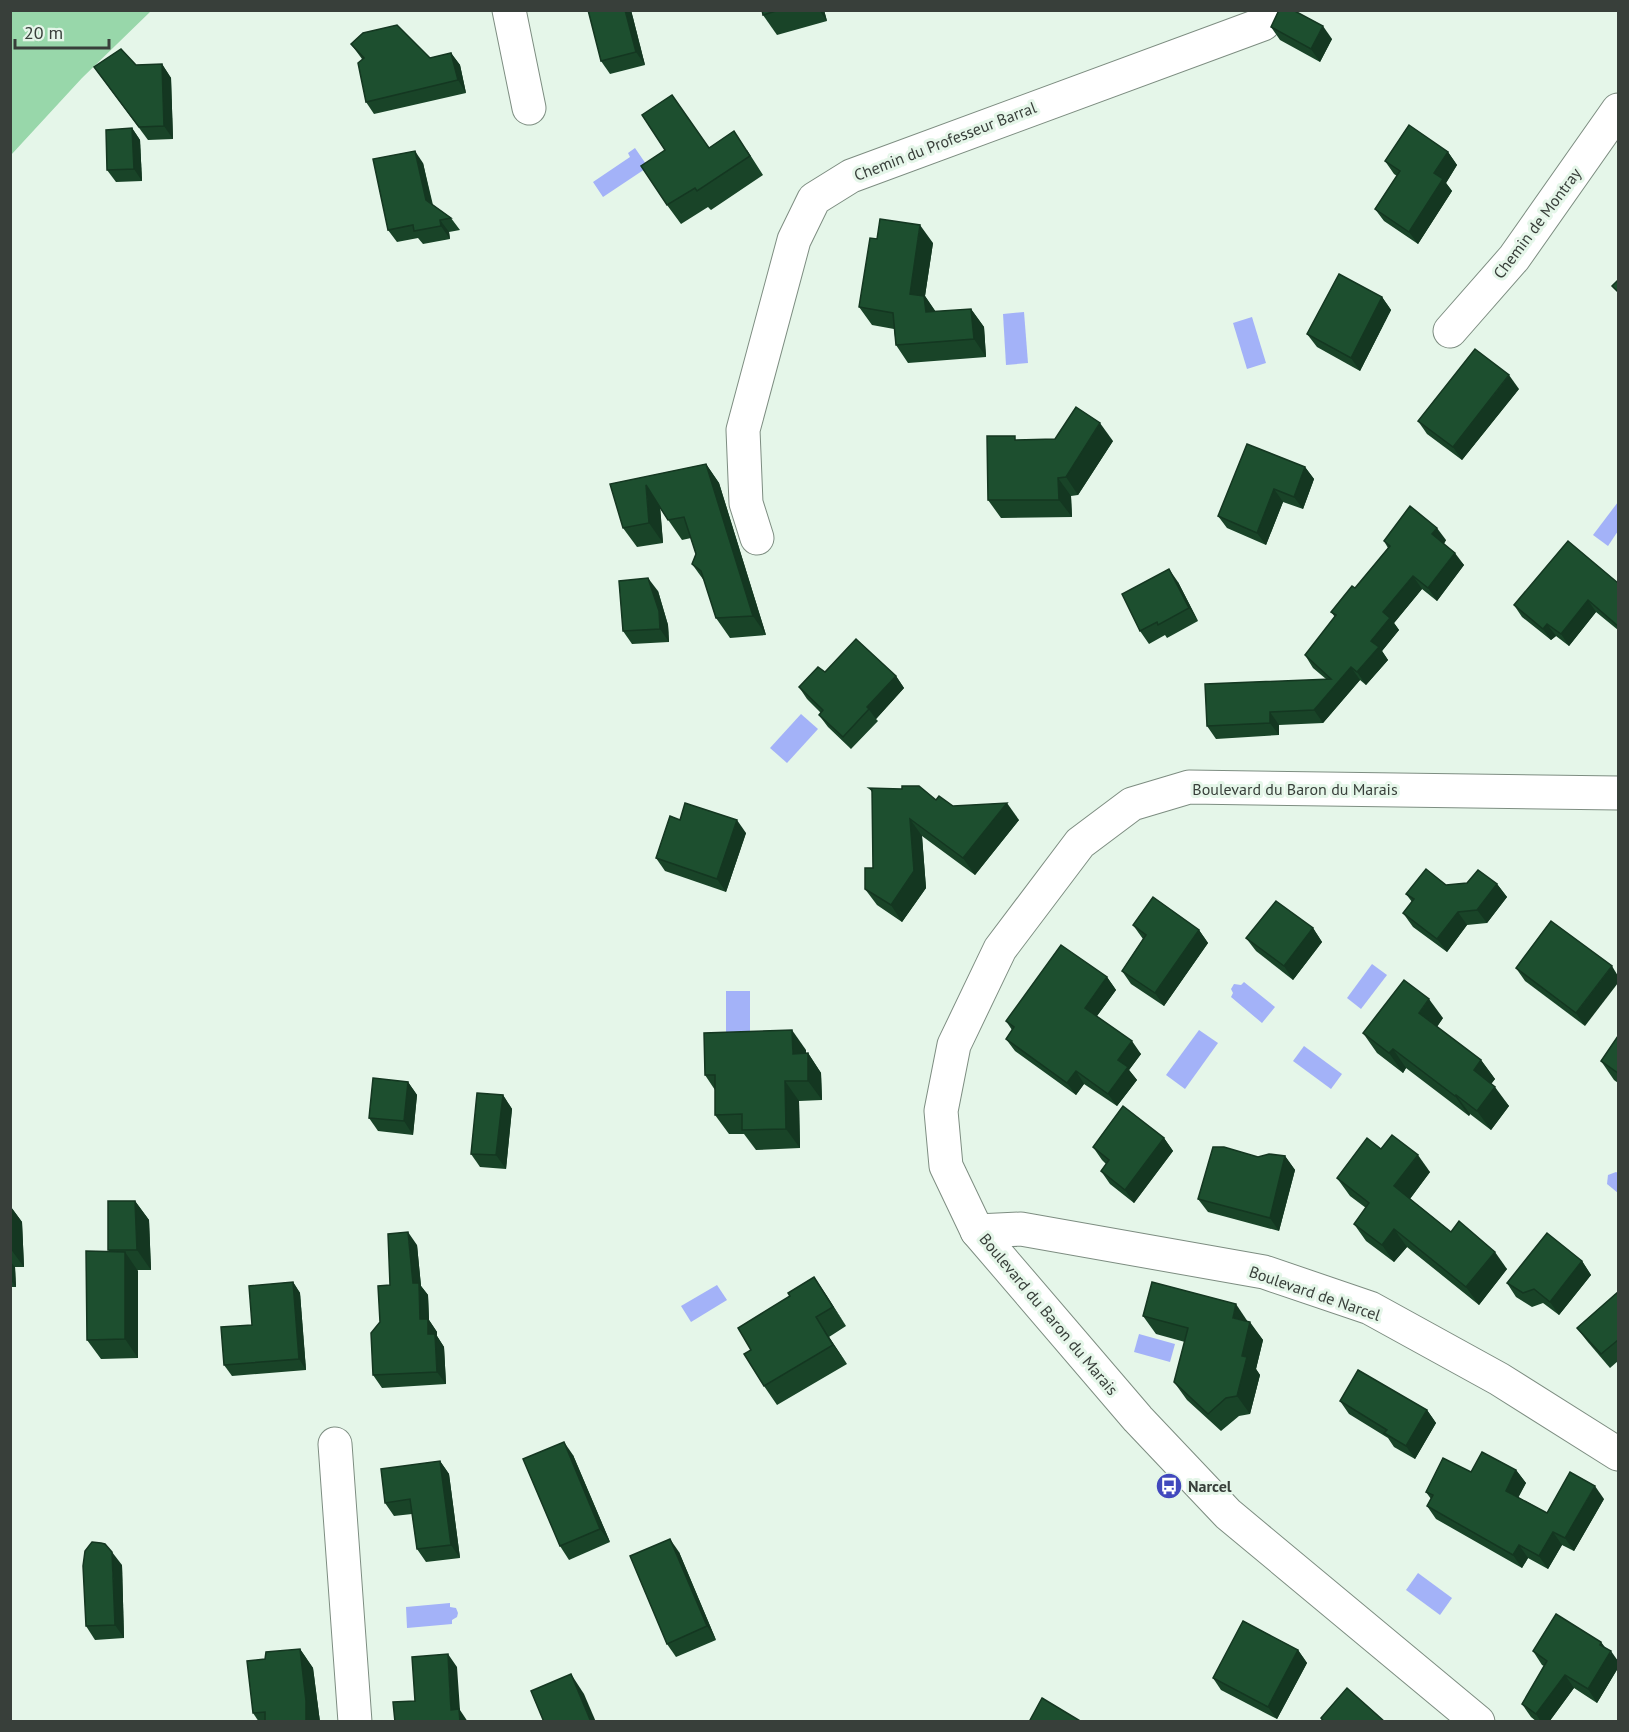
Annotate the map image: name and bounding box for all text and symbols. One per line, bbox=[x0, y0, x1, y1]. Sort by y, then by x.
scale bar bbox=[15, 12, 110, 50]
text: 20 m bbox=[24, 21, 63, 44]
street label: Chemin du Professeur Barral bbox=[851, 97, 1039, 185]
street label: Chemin de Montray bbox=[1489, 163, 1586, 282]
street label: Boulevard du Baron du Marais bbox=[1192, 779, 1398, 799]
street label: Boulevard du Baron du Marais bbox=[975, 1229, 1123, 1399]
street label: Boulevard de Narcel bbox=[1247, 1261, 1384, 1325]
bus stop icon: Narcel bbox=[1154, 1471, 1184, 1501]
place label: Narcel bbox=[1188, 1476, 1232, 1496]

